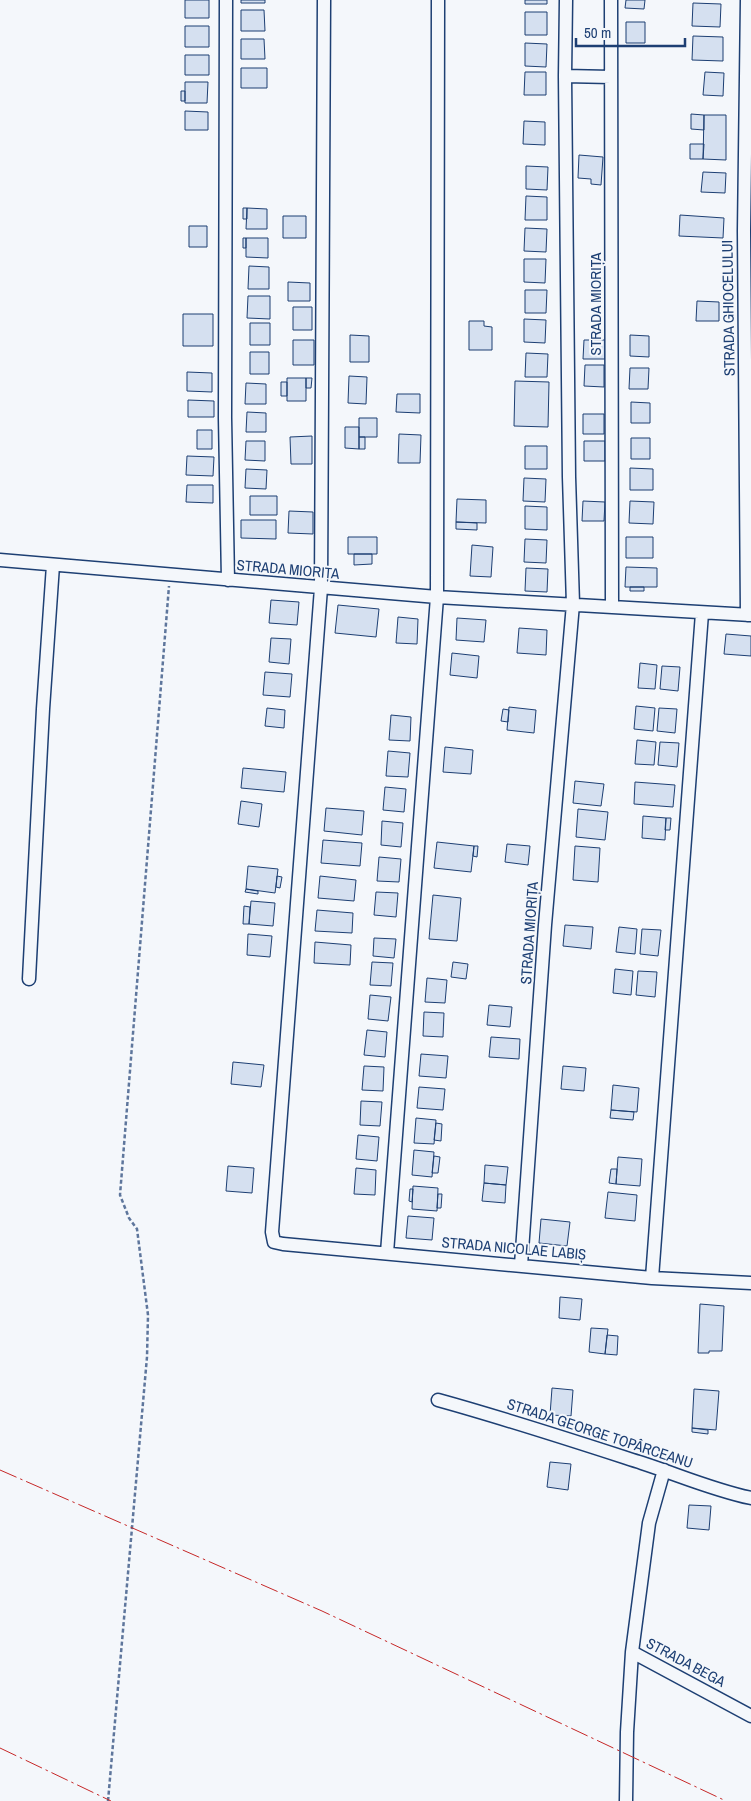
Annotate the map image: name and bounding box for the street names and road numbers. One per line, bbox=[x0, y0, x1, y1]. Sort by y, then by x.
street label: STRADA GHIOCELULUI bbox=[716, 240, 740, 376]
street label: STRADA MIORIȚA bbox=[585, 252, 606, 356]
street label: STRADA MIORIȚA bbox=[236, 554, 341, 584]
street label: STRADA MIORIȚA bbox=[515, 880, 543, 985]
street label: STRADA NICOLAE LABIȘ bbox=[441, 1231, 587, 1265]
street label: STRADA GEORGE TOPÂRCEANU bbox=[504, 1393, 696, 1473]
street label: STRADA BEGA bbox=[643, 1632, 730, 1692]

